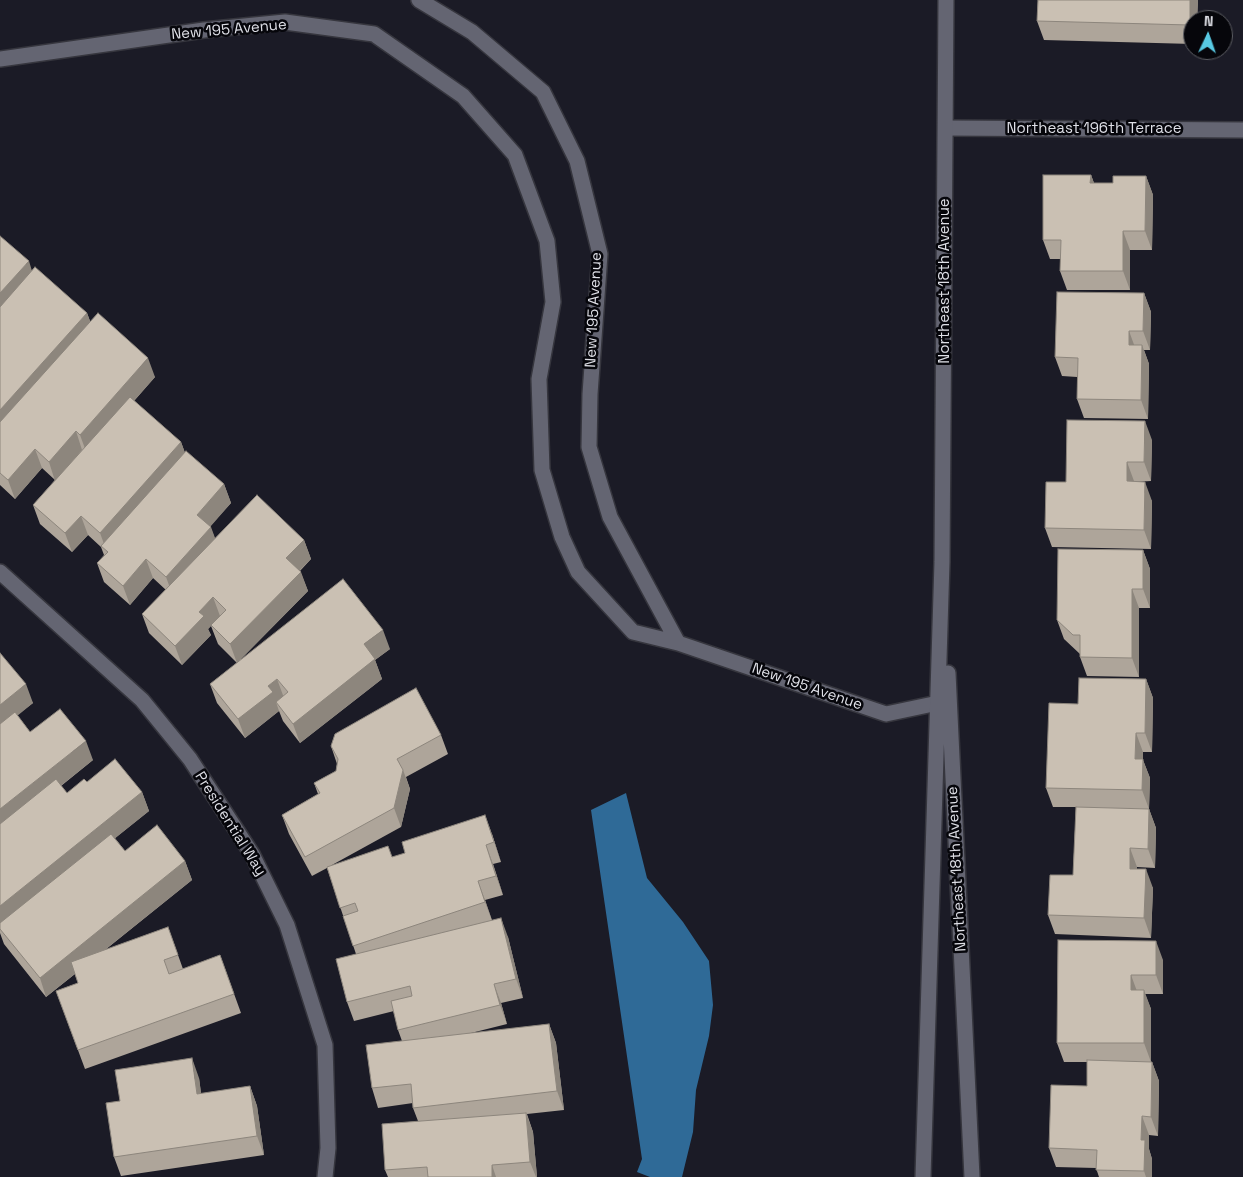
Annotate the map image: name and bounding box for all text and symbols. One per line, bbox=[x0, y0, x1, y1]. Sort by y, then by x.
north arrow bbox=[1183, 10, 1233, 60]
text: N bbox=[1204, 12, 1214, 30]
street label: New 195 Avenue bbox=[171, 16, 287, 44]
street label: Northeast 196th Terrace bbox=[1006, 120, 1182, 138]
street label: Northeast 18th Avenue bbox=[936, 198, 954, 364]
street label: New 195 Avenue bbox=[582, 252, 606, 368]
street label: New 195 Avenue bbox=[749, 660, 865, 714]
street label: Presidential Way bbox=[191, 768, 269, 880]
street label: Northeast 18th Avenue bbox=[944, 786, 970, 952]

